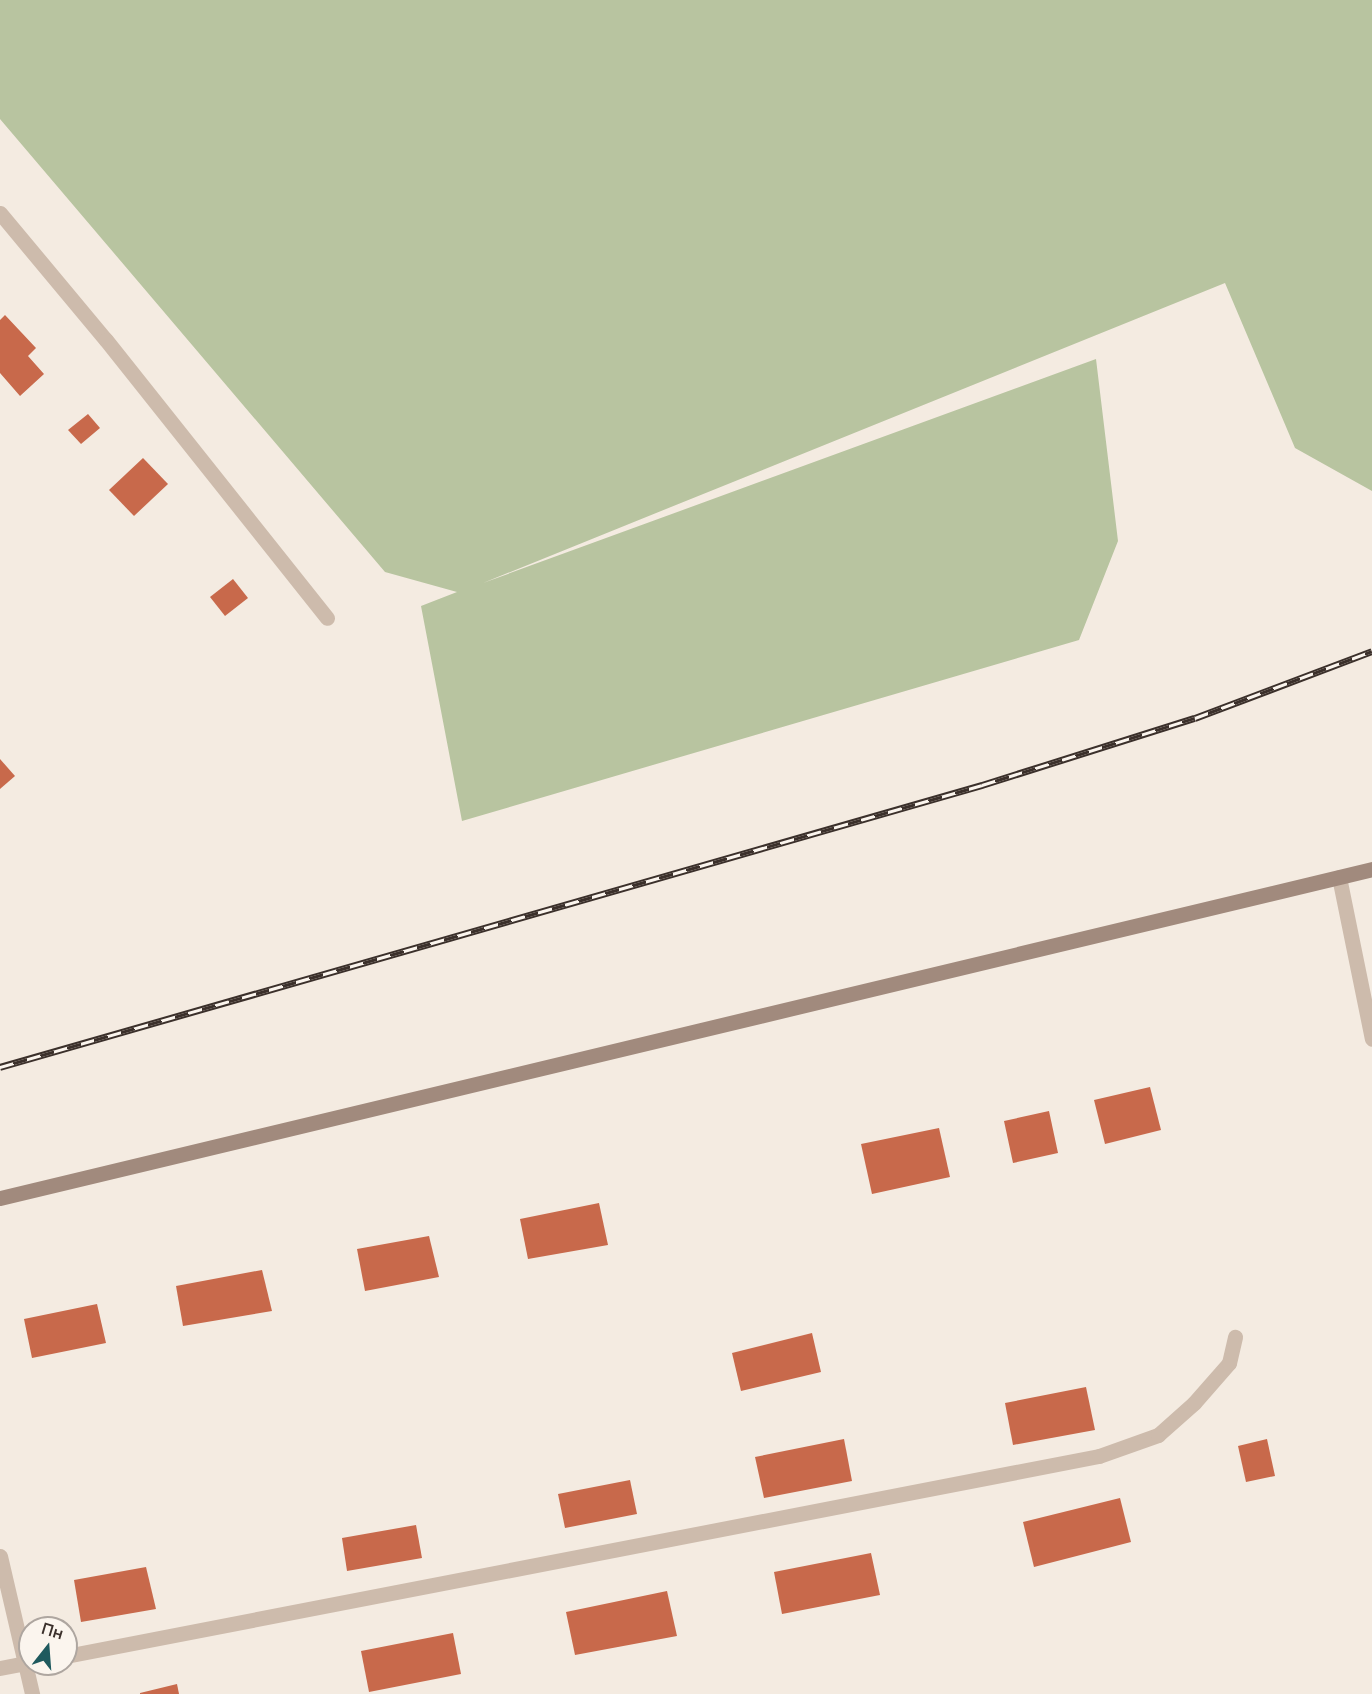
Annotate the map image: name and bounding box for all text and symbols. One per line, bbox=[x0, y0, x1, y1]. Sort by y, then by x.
north arrow bbox=[18, 1616, 78, 1676]
text: Пн bbox=[39, 1617, 66, 1644]

